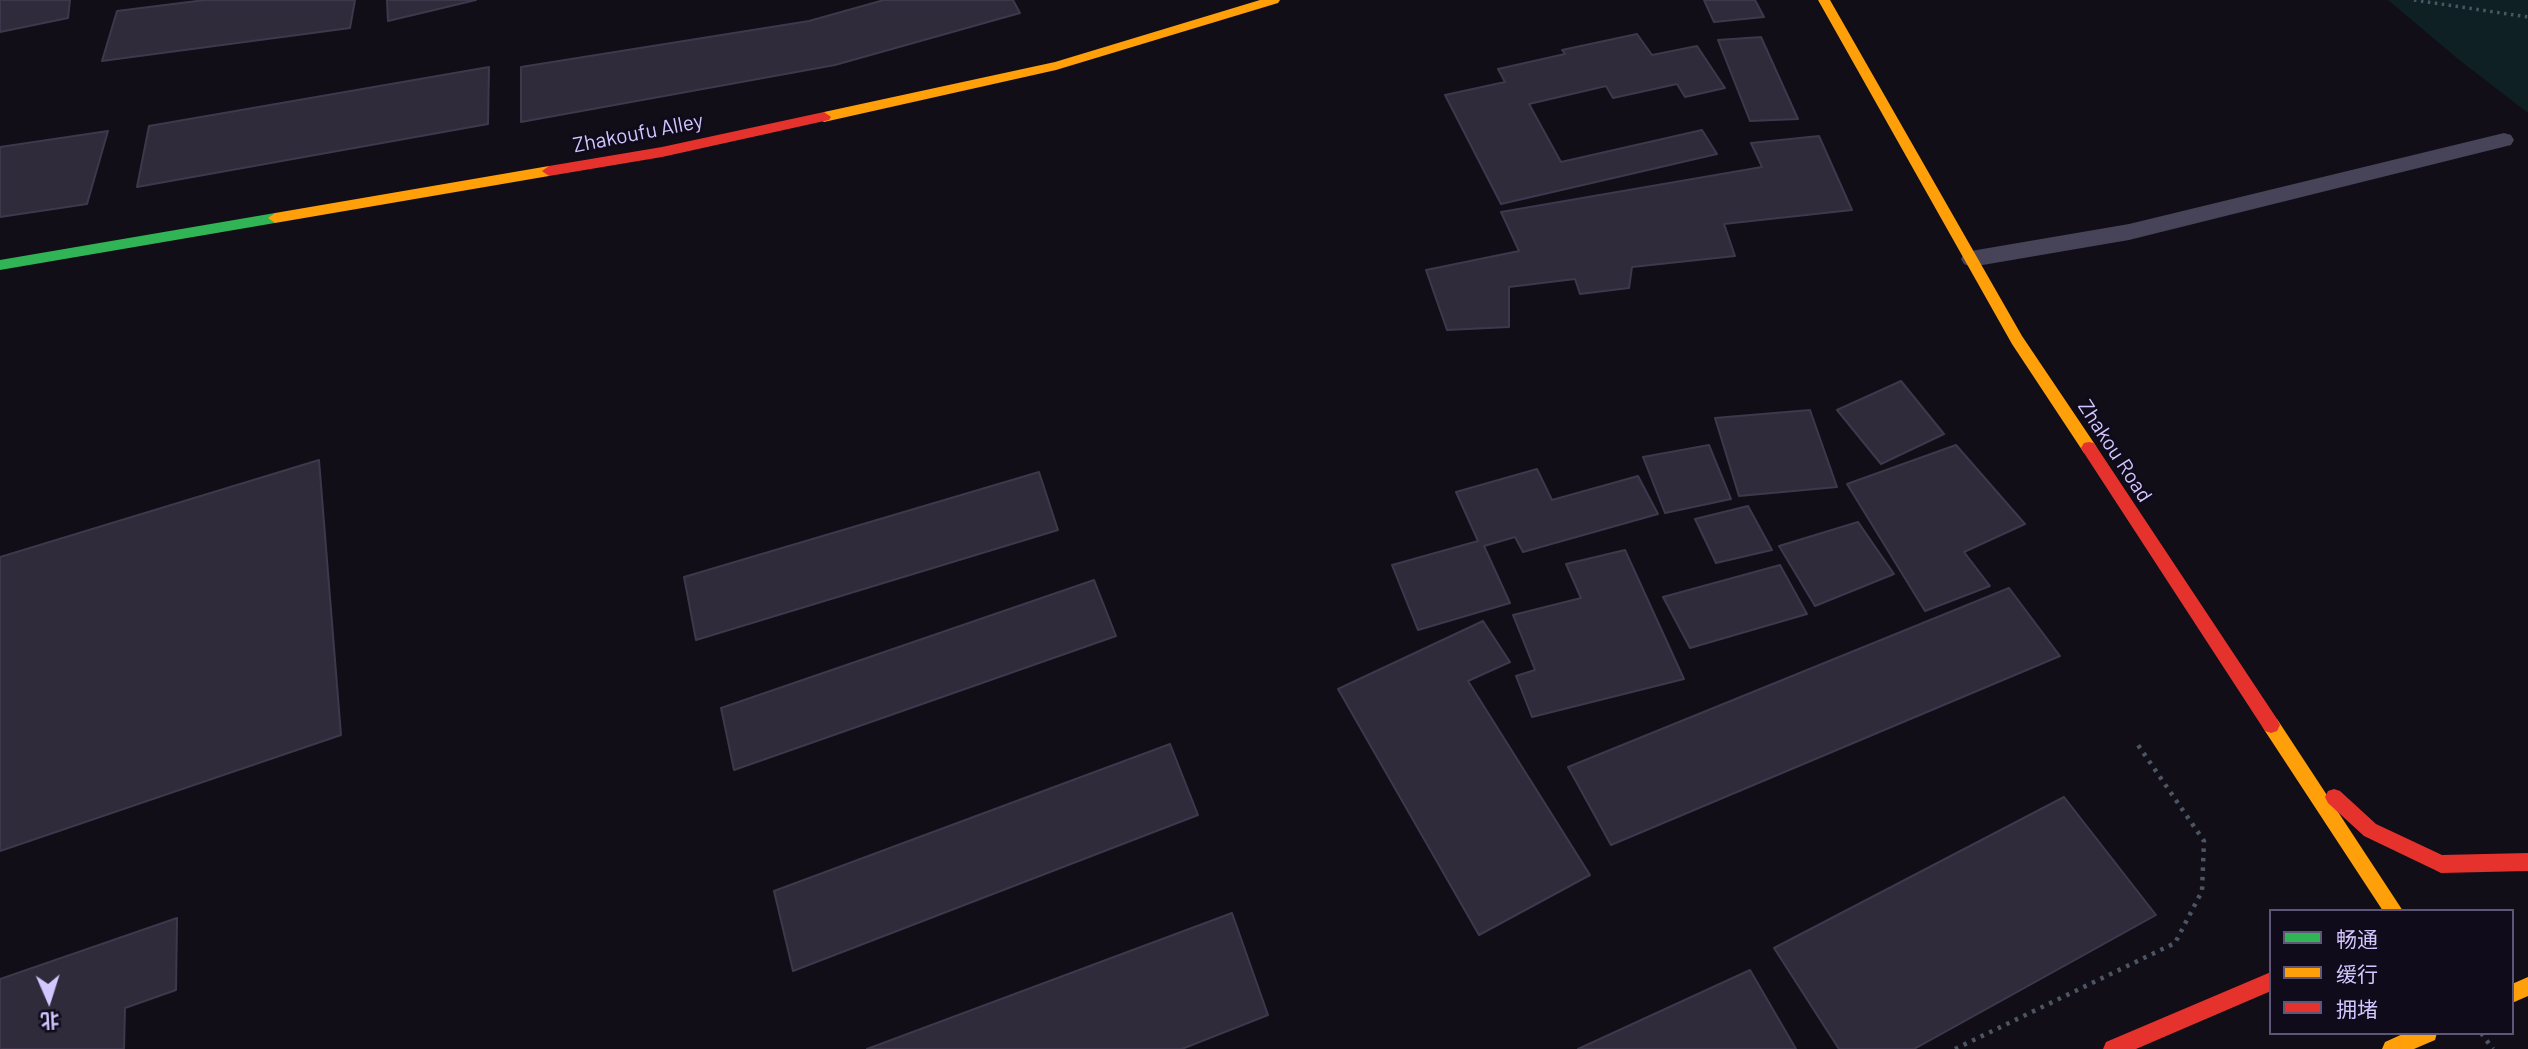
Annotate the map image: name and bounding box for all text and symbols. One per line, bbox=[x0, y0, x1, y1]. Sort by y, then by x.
street label: Zhakoufu Alley bbox=[571, 108, 705, 158]
street label: Zhakou Road bbox=[2073, 395, 2157, 507]
legend bbox=[2269, 909, 2514, 1035]
text: 畅通 bbox=[2336, 926, 2378, 951]
text: 缓行 bbox=[2336, 961, 2378, 986]
north arrow bbox=[14, 965, 84, 1035]
text: 拥堵 bbox=[2336, 996, 2378, 1021]
text: 北 bbox=[40, 1009, 60, 1033]

